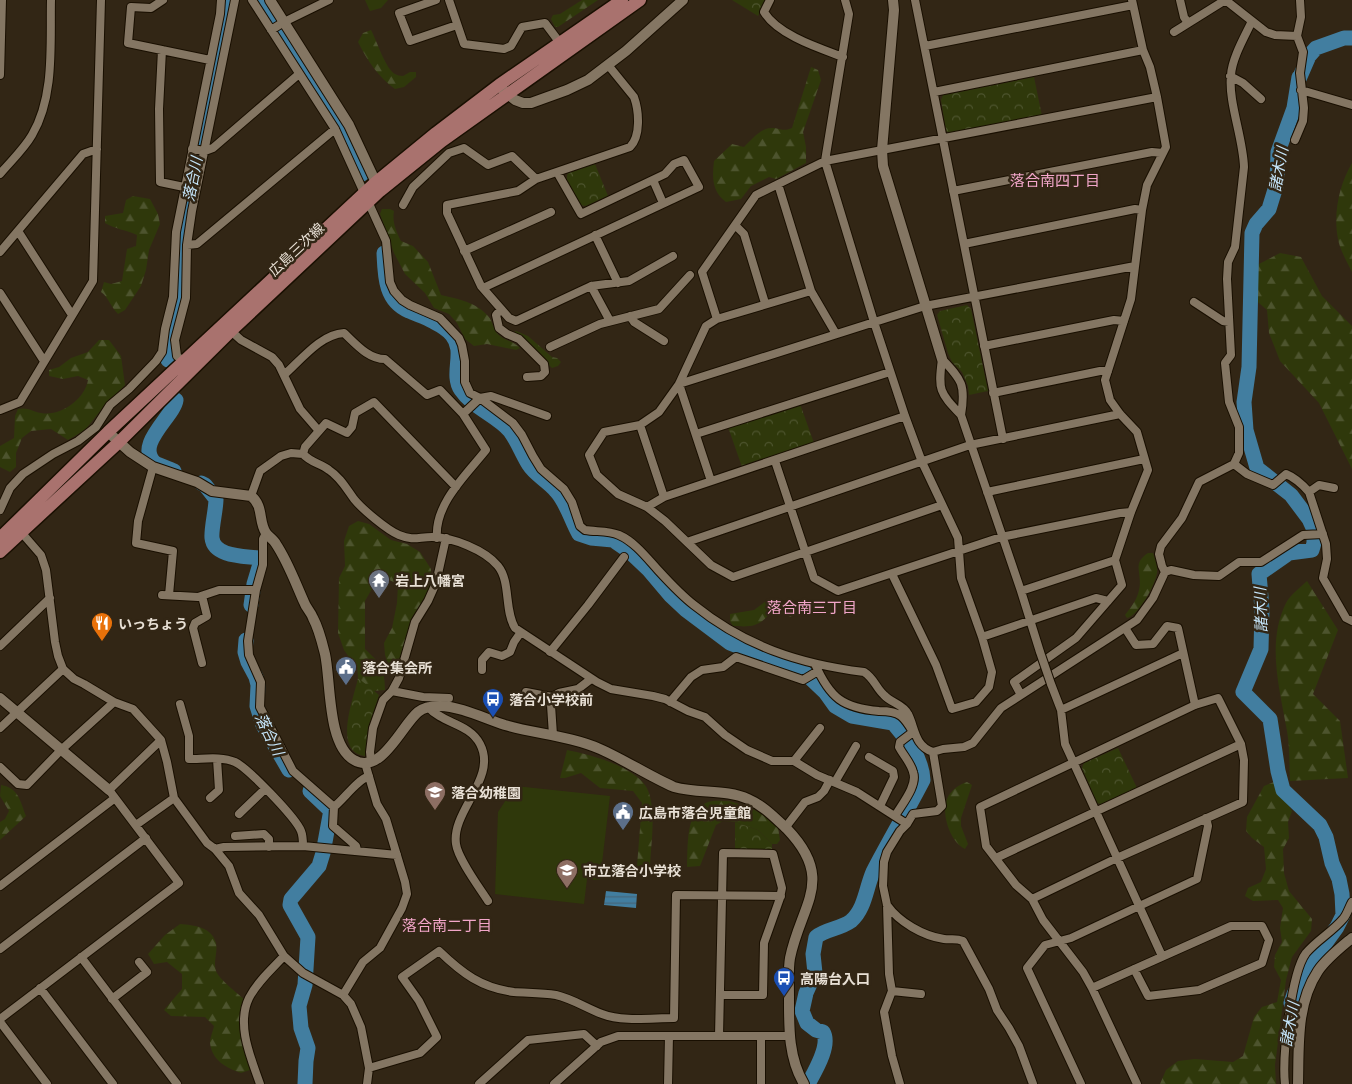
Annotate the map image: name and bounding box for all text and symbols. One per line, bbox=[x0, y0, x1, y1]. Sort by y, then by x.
water label: 諸木川 bbox=[1264, 143, 1292, 193]
water label: 落合川 bbox=[178, 153, 206, 203]
district label: 落合南四丁目 bbox=[1010, 170, 1100, 190]
street label: 広島三次線 bbox=[264, 218, 328, 280]
temple icon: 岩上八幡宮 bbox=[367, 568, 391, 599]
place label: 岩上八幡宮 bbox=[395, 571, 465, 590]
water label: 諸木川 bbox=[1249, 585, 1271, 633]
district label: 落合南三丁目 bbox=[767, 597, 857, 617]
restaurant icon: いっちょう bbox=[90, 611, 114, 642]
place label: いっちょう bbox=[118, 614, 188, 633]
public building icon: 落合集会所 bbox=[334, 655, 358, 686]
place label: 落合集会所 bbox=[362, 658, 432, 677]
bus stop icon: 落合小学校前 bbox=[481, 687, 505, 718]
place label: 落合小学校前 bbox=[509, 690, 593, 709]
water label: 落合川 bbox=[251, 709, 290, 760]
school or university icon: 落合幼稚園 bbox=[423, 780, 447, 811]
place label: 落合幼稚園 bbox=[451, 783, 521, 802]
public building icon: 広島市落合児童館 bbox=[611, 800, 635, 831]
place label: 広島市落合児童館 bbox=[639, 803, 751, 822]
school or university icon: 市立落合小学校 bbox=[555, 858, 579, 889]
place label: 市立落合小学校 bbox=[583, 861, 681, 880]
district label: 落合南二丁目 bbox=[402, 915, 492, 935]
bus stop icon: 高陽台入口 bbox=[772, 966, 796, 997]
place label: 高陽台入口 bbox=[800, 969, 870, 988]
water label: 諸木川 bbox=[1275, 998, 1303, 1048]

